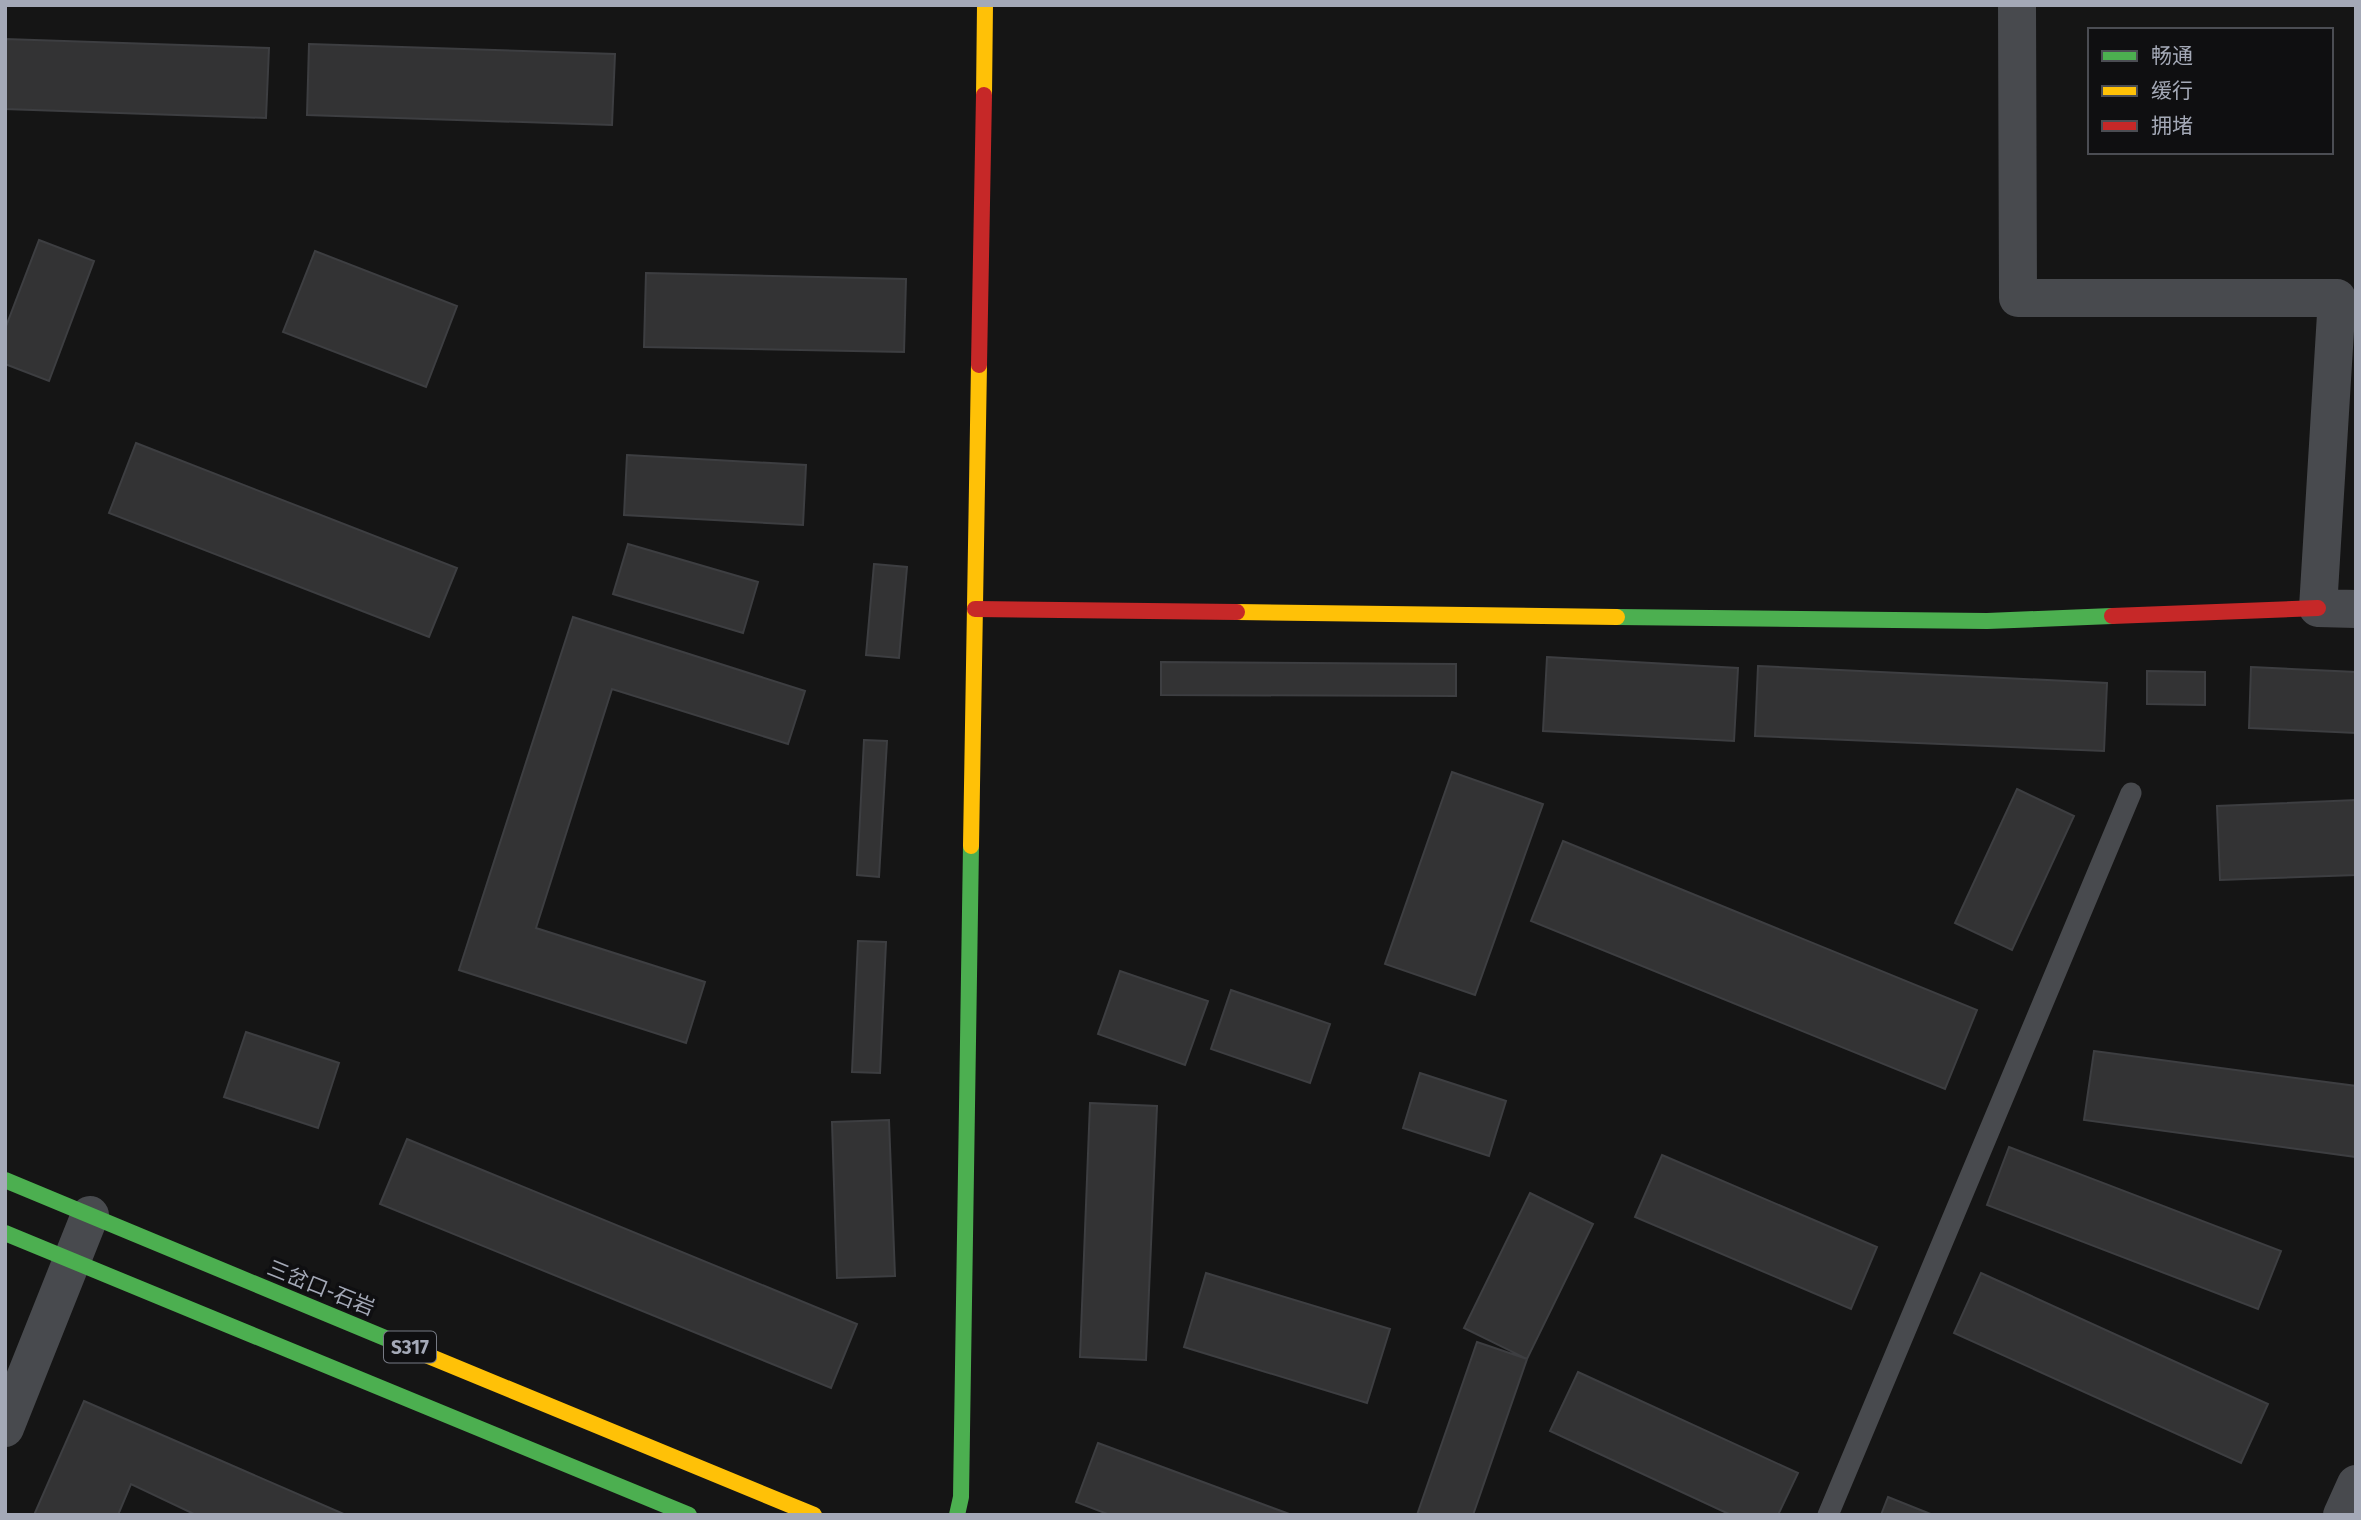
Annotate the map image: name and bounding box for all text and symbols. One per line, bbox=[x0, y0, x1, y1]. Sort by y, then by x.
legend bbox=[2088, 28, 2333, 154]
text: 畅通 bbox=[2151, 43, 2193, 69]
text: 缓行 bbox=[2151, 78, 2193, 104]
text: 拥堵 bbox=[2151, 113, 2193, 139]
street label: 三岔口-石岩 bbox=[264, 1255, 378, 1321]
road number: S317 bbox=[384, 1331, 436, 1362]

